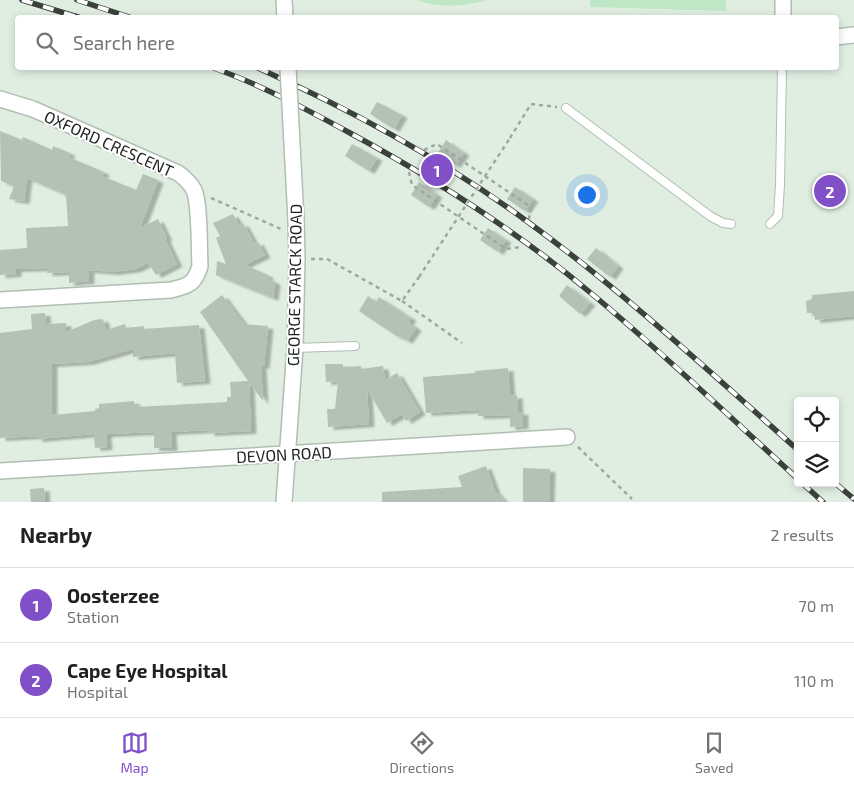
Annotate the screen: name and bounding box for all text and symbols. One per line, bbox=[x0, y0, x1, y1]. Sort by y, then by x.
search box bbox=[15, 15, 839, 70]
icon: search bbox=[33, 29, 61, 57]
text: Search here bbox=[73, 31, 175, 54]
street label: OXFORD CRESCENT bbox=[42, 106, 176, 180]
pin: 1 bbox=[421, 151, 453, 189]
pin: 2 bbox=[814, 172, 846, 210]
your location bbox=[574, 182, 600, 208]
street label: GEORGE STARCK ROAD bbox=[283, 204, 305, 366]
map controls bbox=[794, 397, 839, 487]
button: locate bbox=[794, 397, 839, 442]
street label: DEVON ROAD bbox=[236, 442, 332, 466]
button: layers bbox=[794, 442, 839, 487]
text: Nearby bbox=[20, 522, 92, 547]
text: 2 results bbox=[771, 525, 834, 544]
text: Oosterzee bbox=[67, 584, 159, 607]
text: 1 bbox=[33, 596, 39, 615]
text: 70 m bbox=[799, 596, 834, 615]
text: Station bbox=[67, 607, 119, 626]
text: Cape Eye Hospital bbox=[67, 659, 228, 682]
text: 2 bbox=[31, 671, 41, 690]
text: 110 m bbox=[794, 671, 834, 690]
text: Hospital bbox=[67, 682, 128, 701]
tab: Map bbox=[120, 729, 149, 776]
tab: Directions bbox=[390, 729, 454, 776]
tab: Saved bbox=[695, 729, 734, 776]

